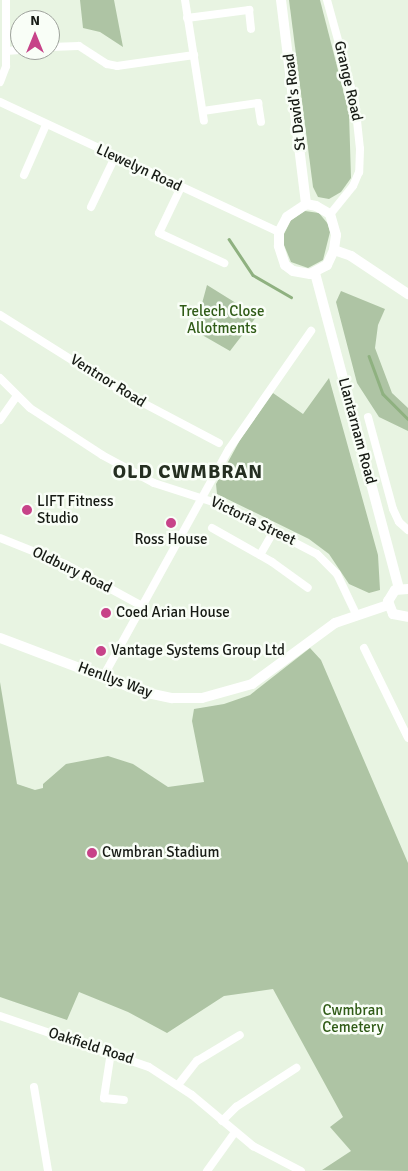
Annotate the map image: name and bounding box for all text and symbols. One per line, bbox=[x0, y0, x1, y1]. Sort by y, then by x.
north arrow bbox=[10, 10, 60, 60]
text: N bbox=[30, 12, 40, 29]
street label: Grange Road bbox=[330, 39, 366, 123]
street label: St David's Road bbox=[280, 52, 310, 152]
street label: Llewelyn Road bbox=[93, 140, 185, 196]
park label: Trelech Close Allotments bbox=[180, 302, 264, 337]
street label: Ventnor Road bbox=[67, 351, 149, 411]
street label: Llantarnam Road bbox=[334, 376, 380, 486]
district label: OLD CWMBRAN bbox=[111, 459, 265, 483]
place label: LIFT Fitness Studio bbox=[37, 492, 113, 527]
street label: Victoria Street bbox=[207, 493, 299, 549]
marker: LIFT Fitness Studio bbox=[21, 504, 33, 516]
marker: Ross House bbox=[165, 517, 177, 529]
place label: Ross House bbox=[134, 531, 208, 549]
street label: Oldbury Road bbox=[29, 543, 115, 597]
place label: Coed Arian House bbox=[116, 604, 230, 622]
marker: Coed Arian House bbox=[100, 607, 112, 619]
place label: Vantage Systems Group Ltd bbox=[111, 642, 285, 660]
marker: Vantage Systems Group Ltd bbox=[95, 645, 107, 657]
street label: Henllys Way bbox=[75, 658, 155, 702]
place label: Cwmbran Stadium bbox=[102, 844, 220, 862]
marker: Cwmbran Stadium bbox=[86, 847, 98, 859]
park label: Cwmbran Cemetery bbox=[322, 1001, 384, 1036]
street label: Oakfield Road bbox=[46, 1024, 136, 1068]

